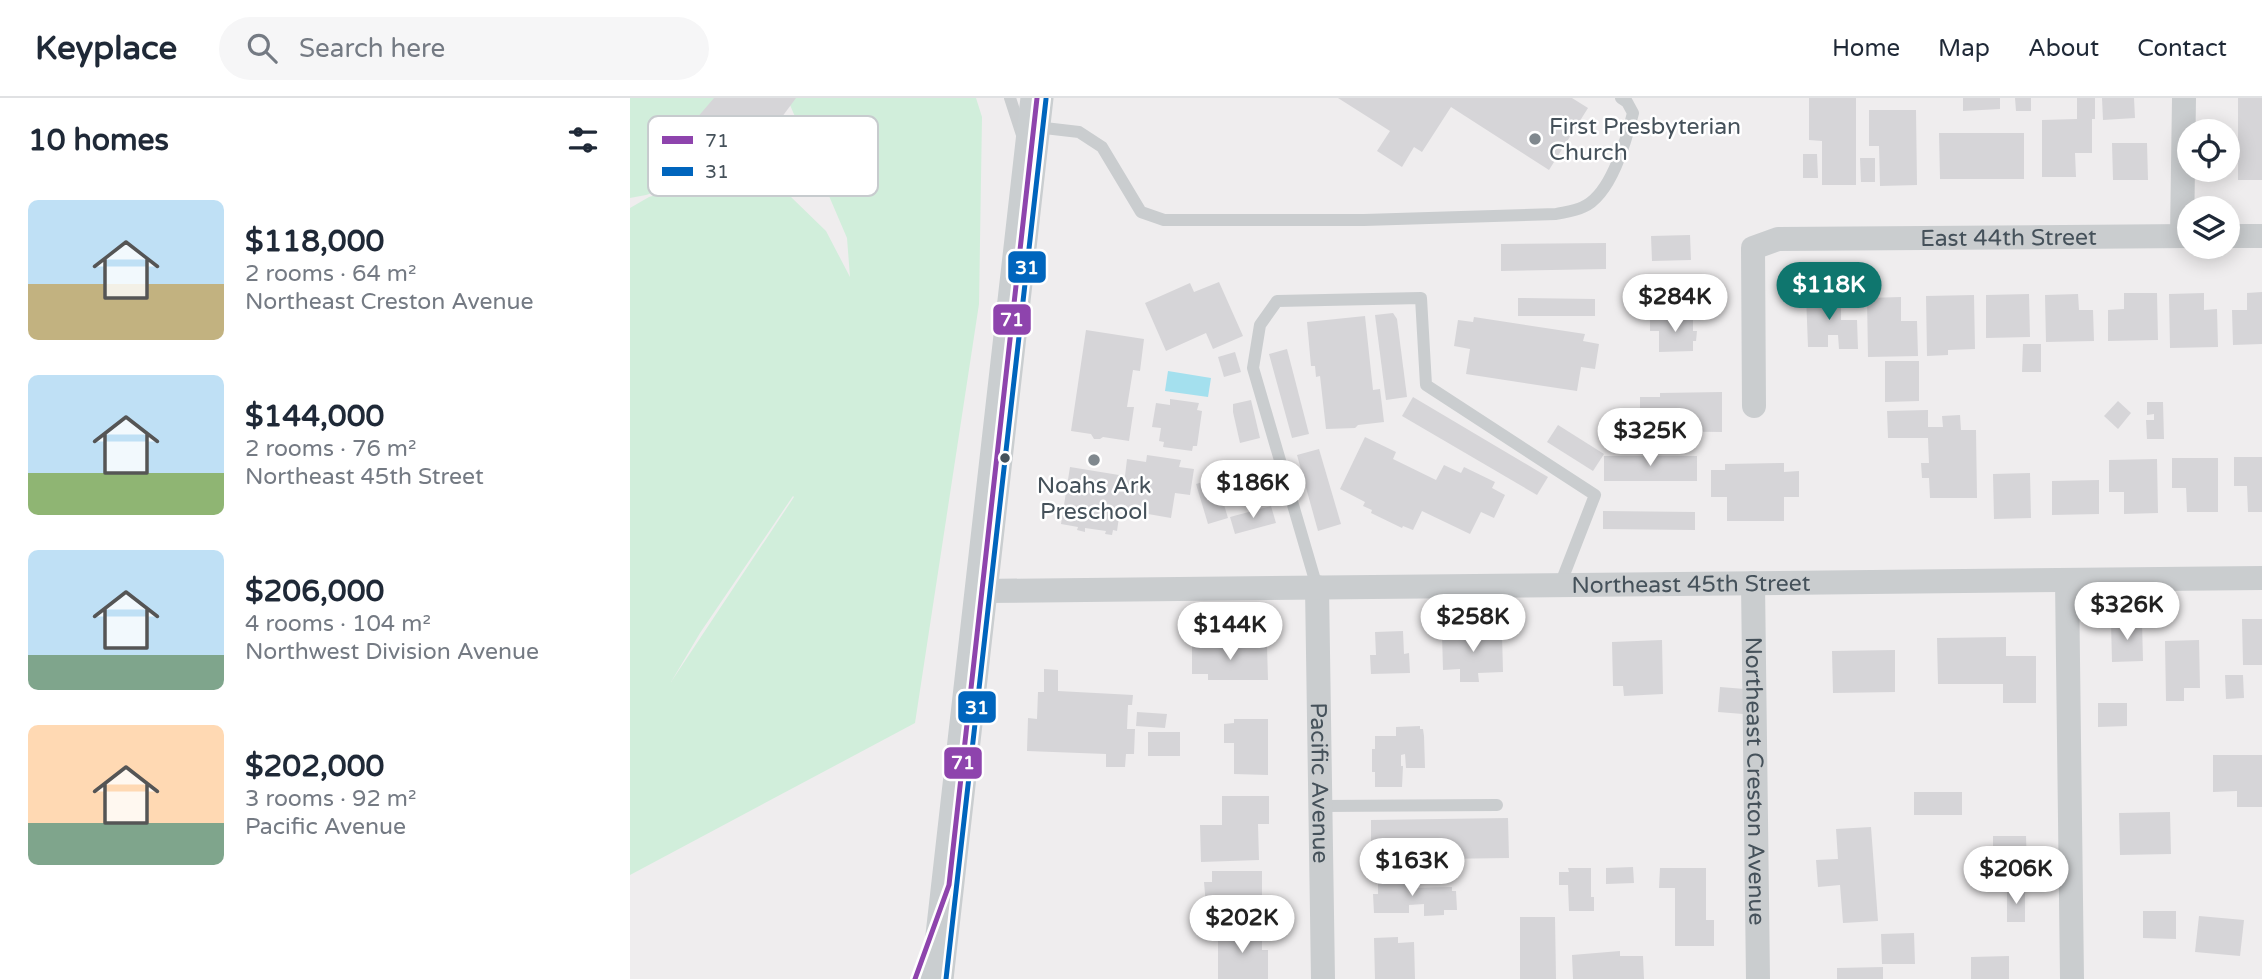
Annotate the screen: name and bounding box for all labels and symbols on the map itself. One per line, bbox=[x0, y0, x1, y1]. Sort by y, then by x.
place label: First Presbyterian Church bbox=[1549, 113, 1741, 167]
legend bbox=[648, 116, 878, 196]
text: 71 bbox=[705, 130, 729, 152]
marker: First Presbyterian Church bbox=[1527, 131, 1543, 147]
text: 31 bbox=[705, 161, 729, 183]
street label: East 44th Street bbox=[1920, 224, 2097, 253]
line badge: 31 bbox=[1007, 250, 1047, 284]
text: 31 bbox=[1015, 257, 1039, 279]
pin: $118K bbox=[1780, 262, 1878, 322]
pin: $284K bbox=[1626, 274, 1724, 334]
line badge: 71 bbox=[992, 303, 1032, 336]
text: 71 bbox=[1000, 309, 1024, 331]
pin: $325K bbox=[1601, 408, 1699, 468]
unlabelled marker bbox=[998, 451, 1012, 465]
marker: Noahs Ark Preschool bbox=[1086, 452, 1102, 468]
pin: $186K bbox=[1204, 460, 1302, 520]
place label: Noahs Ark Preschool bbox=[1037, 472, 1151, 526]
street label: Northeast 45th Street bbox=[1571, 570, 1811, 600]
pin: $326K bbox=[2078, 582, 2176, 642]
pin: $258K bbox=[1424, 594, 1522, 654]
pin: $144K bbox=[1181, 602, 1279, 662]
street label: Northeast Creston Avenue bbox=[1739, 636, 1770, 926]
line badge: 31 bbox=[957, 690, 997, 724]
text: 31 bbox=[965, 697, 989, 719]
street label: Pacific Avenue bbox=[1304, 702, 1334, 864]
line badge: 71 bbox=[943, 746, 983, 780]
text: 71 bbox=[951, 752, 975, 774]
pin: $163K bbox=[1363, 838, 1461, 898]
pin: $206K bbox=[1967, 846, 2065, 906]
pin: $202K bbox=[1193, 896, 1291, 955]

